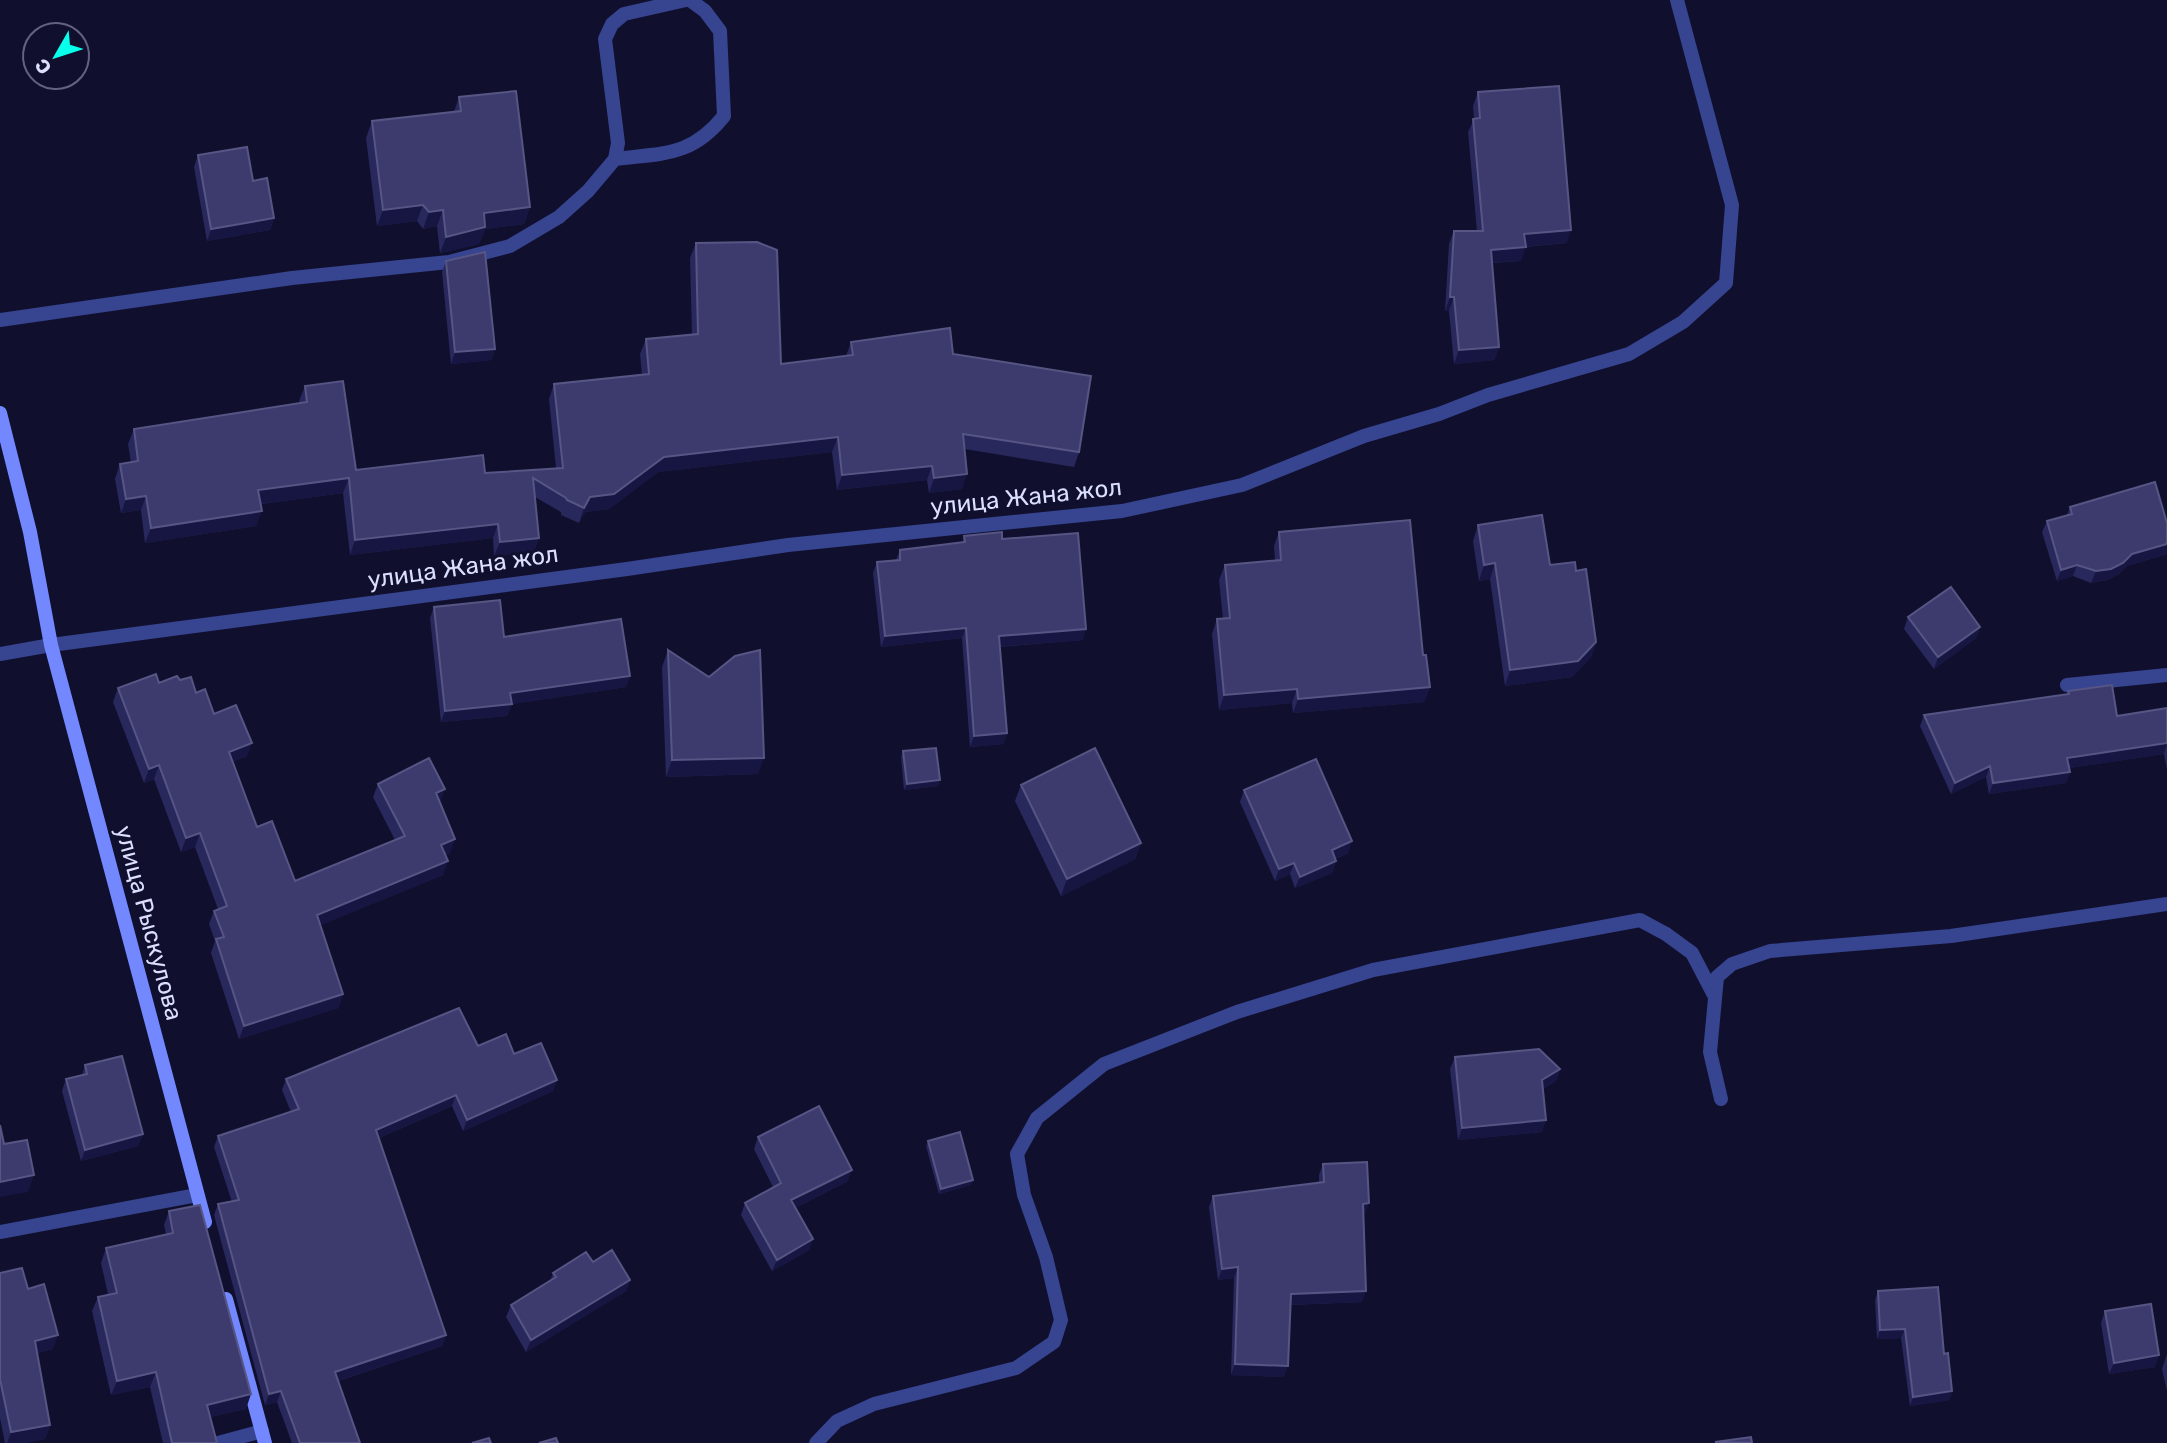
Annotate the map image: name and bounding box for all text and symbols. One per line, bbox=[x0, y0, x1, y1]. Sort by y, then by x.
north arrow bbox=[21, 21, 91, 91]
text: С bbox=[30, 54, 56, 79]
street label: улица Жана жол bbox=[929, 473, 1123, 521]
street label: улица Жана жол bbox=[366, 540, 560, 594]
street label: улица Рыскулова bbox=[110, 823, 188, 1023]

